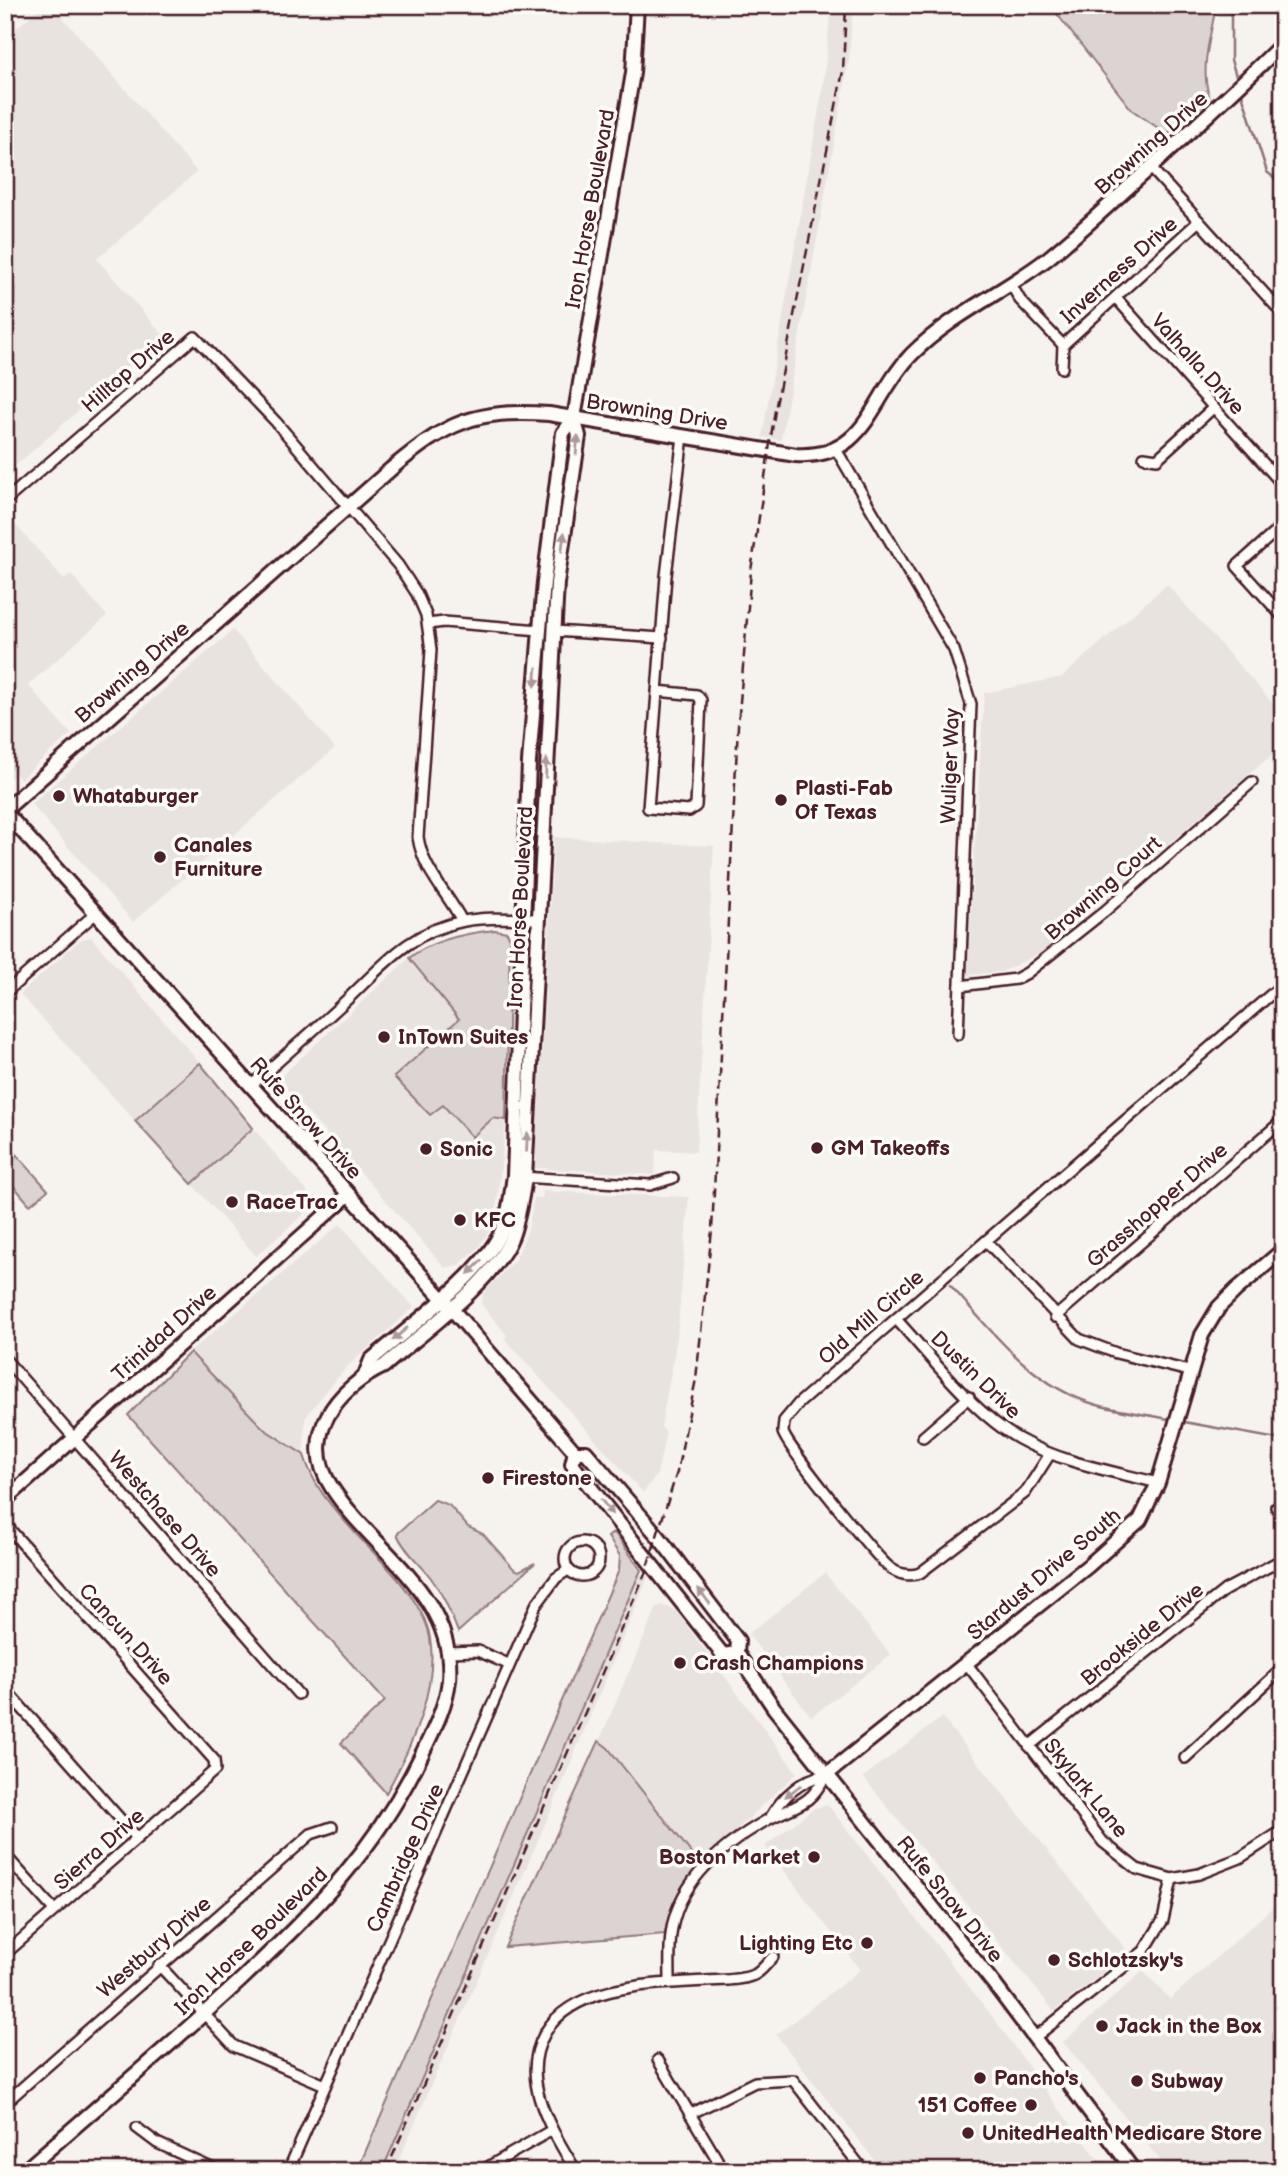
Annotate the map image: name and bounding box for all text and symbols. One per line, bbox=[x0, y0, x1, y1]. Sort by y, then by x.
street label: Browning Drive bbox=[1090, 86, 1213, 201]
street label: Iron Horse Boulevard bbox=[561, 107, 620, 311]
street label: Inverness Drive bbox=[1056, 211, 1183, 329]
street label: Valhalla Drive bbox=[1146, 309, 1250, 420]
street label: Hilltop Drive bbox=[77, 324, 180, 418]
street label: Browning Drive bbox=[584, 389, 730, 436]
one-way arrow bbox=[572, 433, 583, 455]
one-way arrow bbox=[558, 530, 569, 552]
street label: Browning Drive bbox=[70, 616, 195, 729]
one-way arrow bbox=[530, 666, 541, 688]
street label: Wuliger Way bbox=[936, 707, 965, 825]
one-way arrow bbox=[540, 757, 551, 779]
place label: Plasti-Fab Of Texas bbox=[795, 776, 893, 825]
place label: Whataburger bbox=[73, 784, 199, 809]
marker: Whataburger bbox=[51, 788, 67, 804]
marker: Plasti-Fab Of Texas bbox=[773, 792, 789, 808]
street label: Iron Horse Boulevard bbox=[503, 805, 538, 1009]
street label: Browning Court bbox=[1040, 831, 1167, 946]
place label: Canales Furniture bbox=[174, 833, 262, 882]
marker: Canales Furniture bbox=[152, 849, 168, 865]
place label: InTown Suites bbox=[398, 1025, 528, 1050]
marker: InTown Suites bbox=[376, 1029, 392, 1045]
street label: Rufe Snow Drive bbox=[244, 1052, 367, 1184]
one-way arrow bbox=[522, 1131, 533, 1153]
place label: GM Takeoffs bbox=[831, 1136, 950, 1161]
place label: Sonic bbox=[440, 1137, 493, 1162]
street label: Grasshopper Drive bbox=[1082, 1137, 1233, 1273]
marker: GM Takeoffs bbox=[809, 1140, 825, 1156]
marker: Sonic bbox=[418, 1141, 434, 1157]
place label: RaceTrac bbox=[246, 1190, 338, 1215]
marker: RaceTrac bbox=[224, 1194, 240, 1210]
place label: KFC bbox=[474, 1208, 516, 1233]
marker: KFC bbox=[452, 1212, 468, 1228]
one-way arrow bbox=[467, 1258, 484, 1274]
street label: Old Mill Circle bbox=[814, 1265, 929, 1370]
street label: Trinidad Drive bbox=[107, 1280, 222, 1387]
one-way arrow bbox=[392, 1326, 409, 1342]
street label: Dustin Drive bbox=[925, 1326, 1026, 1425]
street label: Westchase Drive bbox=[103, 1446, 226, 1583]
place label: Firestone bbox=[502, 1466, 592, 1491]
marker: Firestone bbox=[480, 1470, 496, 1486]
one-way arrow bbox=[599, 1499, 614, 1516]
street label: Stardust Drive South bbox=[963, 1503, 1126, 1646]
street label: Brookside Drive bbox=[1076, 1577, 1209, 1691]
street label: Cancun Drive bbox=[73, 1578, 178, 1690]
one-way arrow bbox=[697, 1587, 711, 1605]
place label: Crash Champions bbox=[694, 1651, 864, 1676]
marker: Crash Champions bbox=[672, 1655, 688, 1671]
street label: Skylark Lane bbox=[1038, 1734, 1133, 1843]
street label: Cambridge Drive bbox=[361, 1780, 449, 1937]
one-way arrow bbox=[785, 1783, 803, 1798]
street label: Sierra Drive bbox=[49, 1803, 150, 1895]
street label: Rufe Snow Drive bbox=[891, 1831, 1008, 1968]
place label: Boston Market bbox=[659, 1845, 800, 1870]
marker: Boston Market bbox=[806, 1849, 822, 1865]
street label: Iron Horse Boulevard bbox=[170, 1862, 333, 2021]
street label: Westbury Drive bbox=[92, 1891, 216, 2004]
place label: Lighting Etc bbox=[739, 1931, 853, 1956]
marker: Lighting Etc bbox=[859, 1935, 875, 1951]
place label: Schlotzsky's bbox=[1068, 1948, 1183, 1973]
marker: Schlotzsky's bbox=[1046, 1952, 1062, 1968]
place label: Jack in the Box bbox=[1116, 2014, 1262, 2039]
marker: Jack in the Box bbox=[1094, 2018, 1110, 2034]
place label: Pancho's bbox=[994, 2066, 1079, 2091]
place label: Subway bbox=[1151, 2069, 1223, 2094]
marker: Pancho's bbox=[972, 2070, 988, 2086]
marker: Subway bbox=[1129, 2073, 1145, 2089]
place label: 151 Coffee bbox=[918, 2093, 1017, 2118]
marker: 151 Coffee bbox=[1023, 2097, 1039, 2113]
place label: UnitedHealth Medicare Store bbox=[982, 2121, 1262, 2146]
marker: UnitedHealth Medicare Store bbox=[960, 2125, 976, 2141]

